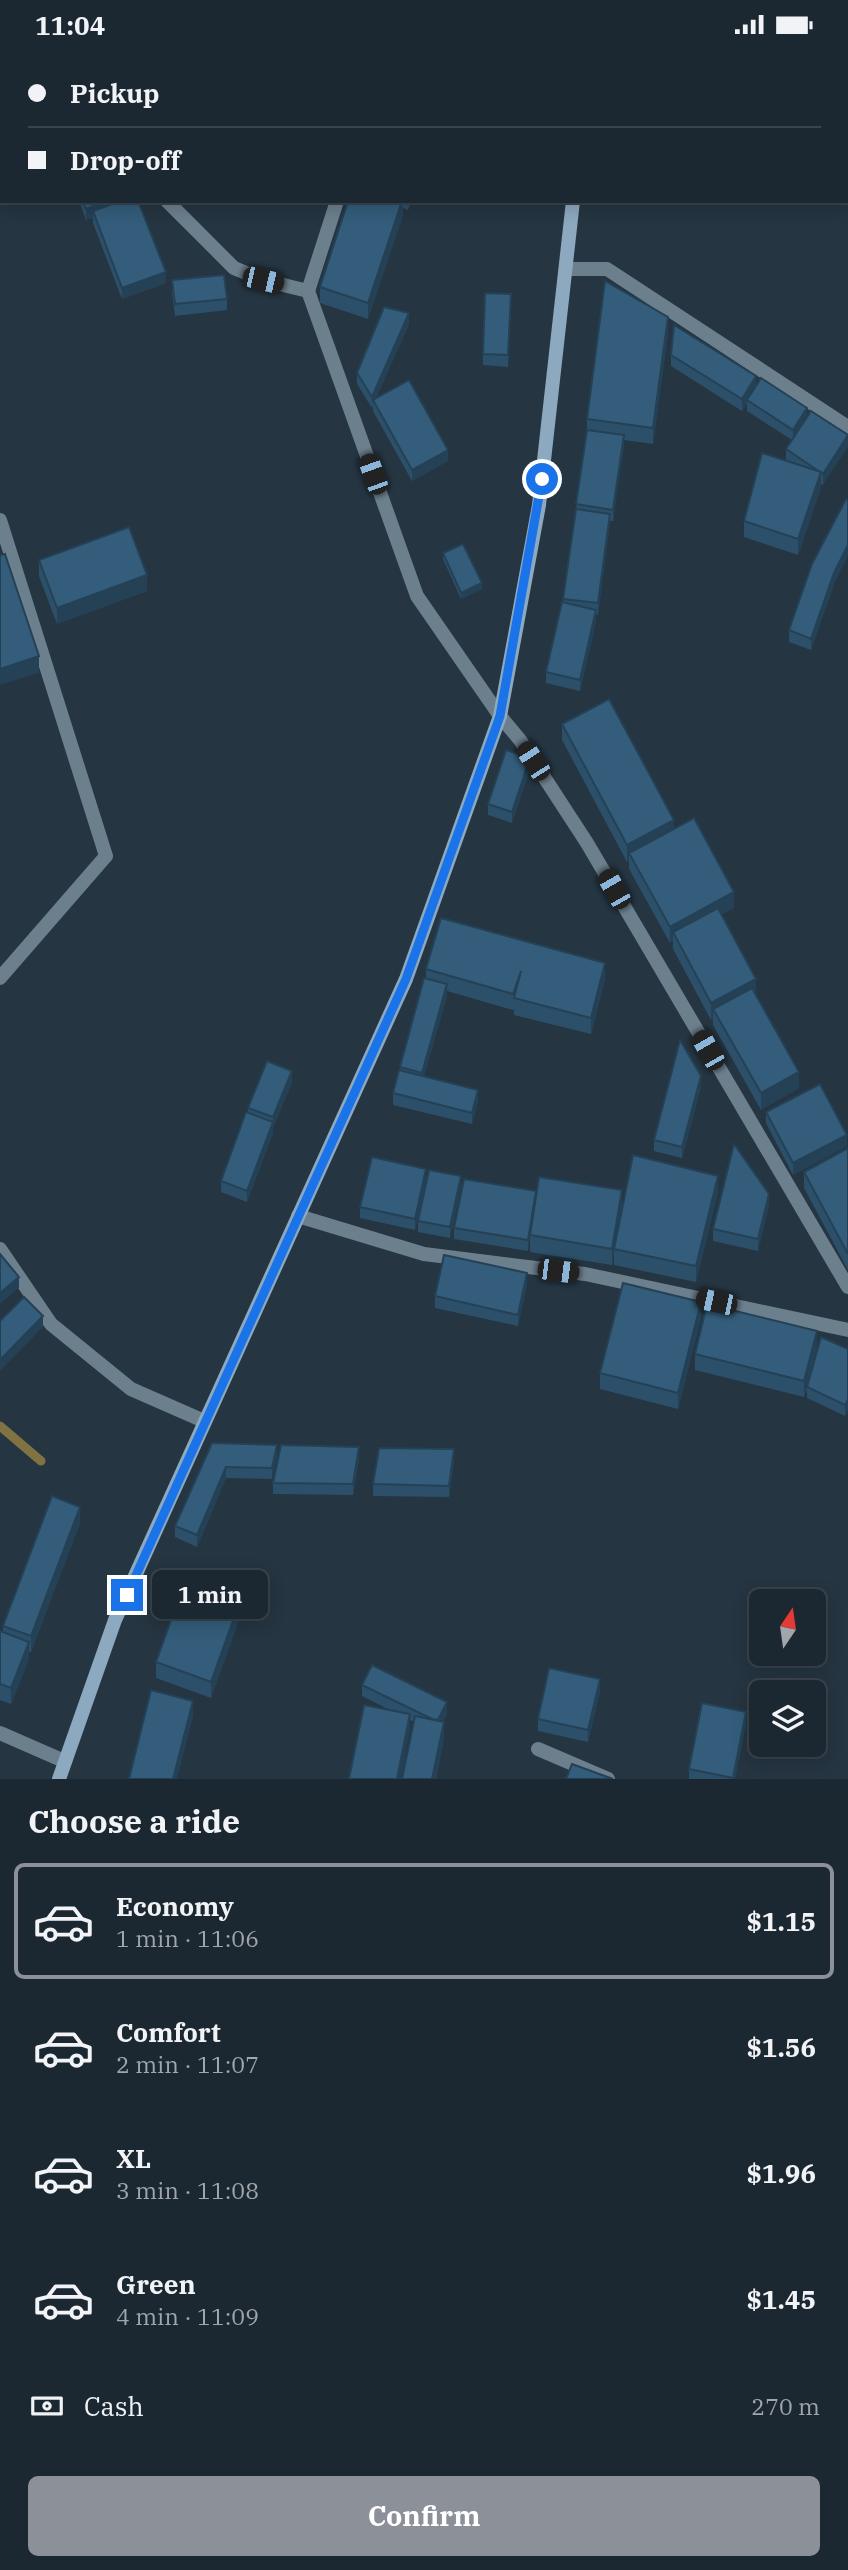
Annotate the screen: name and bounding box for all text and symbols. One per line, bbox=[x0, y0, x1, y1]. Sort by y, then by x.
text: 11:04 bbox=[35, 8, 105, 42]
text: Pickup bbox=[70, 76, 160, 110]
text: Drop-off bbox=[70, 143, 181, 177]
car bbox=[241, 265, 286, 295]
car bbox=[356, 451, 391, 497]
route start bbox=[526, 463, 558, 495]
car bbox=[513, 738, 554, 784]
car bbox=[595, 866, 634, 912]
car bbox=[689, 1027, 728, 1073]
car bbox=[536, 1258, 581, 1284]
car bbox=[694, 1287, 739, 1317]
callout: 1 min bbox=[152, 1571, 267, 1619]
route end bbox=[111, 1579, 143, 1611]
text: 1 min bbox=[178, 1579, 242, 1609]
north arrow bbox=[749, 1589, 826, 1666]
map controls bbox=[749, 1589, 826, 1757]
button: layers bbox=[749, 1680, 826, 1757]
text: Choose a ride bbox=[28, 1800, 240, 1842]
text: Economy bbox=[116, 1889, 234, 1923]
icon: car bbox=[32, 1890, 95, 1953]
text: $1.15 bbox=[746, 1904, 816, 1938]
text: 1 min · 11:06 bbox=[116, 1923, 259, 1953]
text: Comfort bbox=[116, 2015, 221, 2049]
icon: car bbox=[32, 2016, 95, 2079]
text: $1.56 bbox=[746, 2030, 816, 2064]
text: 2 min · 11:07 bbox=[116, 2049, 259, 2079]
text: XL bbox=[116, 2141, 151, 2175]
icon: car bbox=[32, 2142, 95, 2205]
text: $1.96 bbox=[746, 2156, 816, 2190]
text: 3 min · 11:08 bbox=[116, 2175, 259, 2205]
text: Green bbox=[116, 2267, 196, 2301]
icon: car bbox=[32, 2268, 95, 2331]
text: $1.45 bbox=[746, 2282, 816, 2316]
text: 4 min · 11:09 bbox=[116, 2301, 259, 2331]
icon: cash bbox=[28, 2387, 66, 2425]
text: Cash bbox=[84, 2389, 144, 2423]
text: 270 m bbox=[751, 2391, 820, 2421]
button: Confirm bbox=[28, 2476, 820, 2556]

